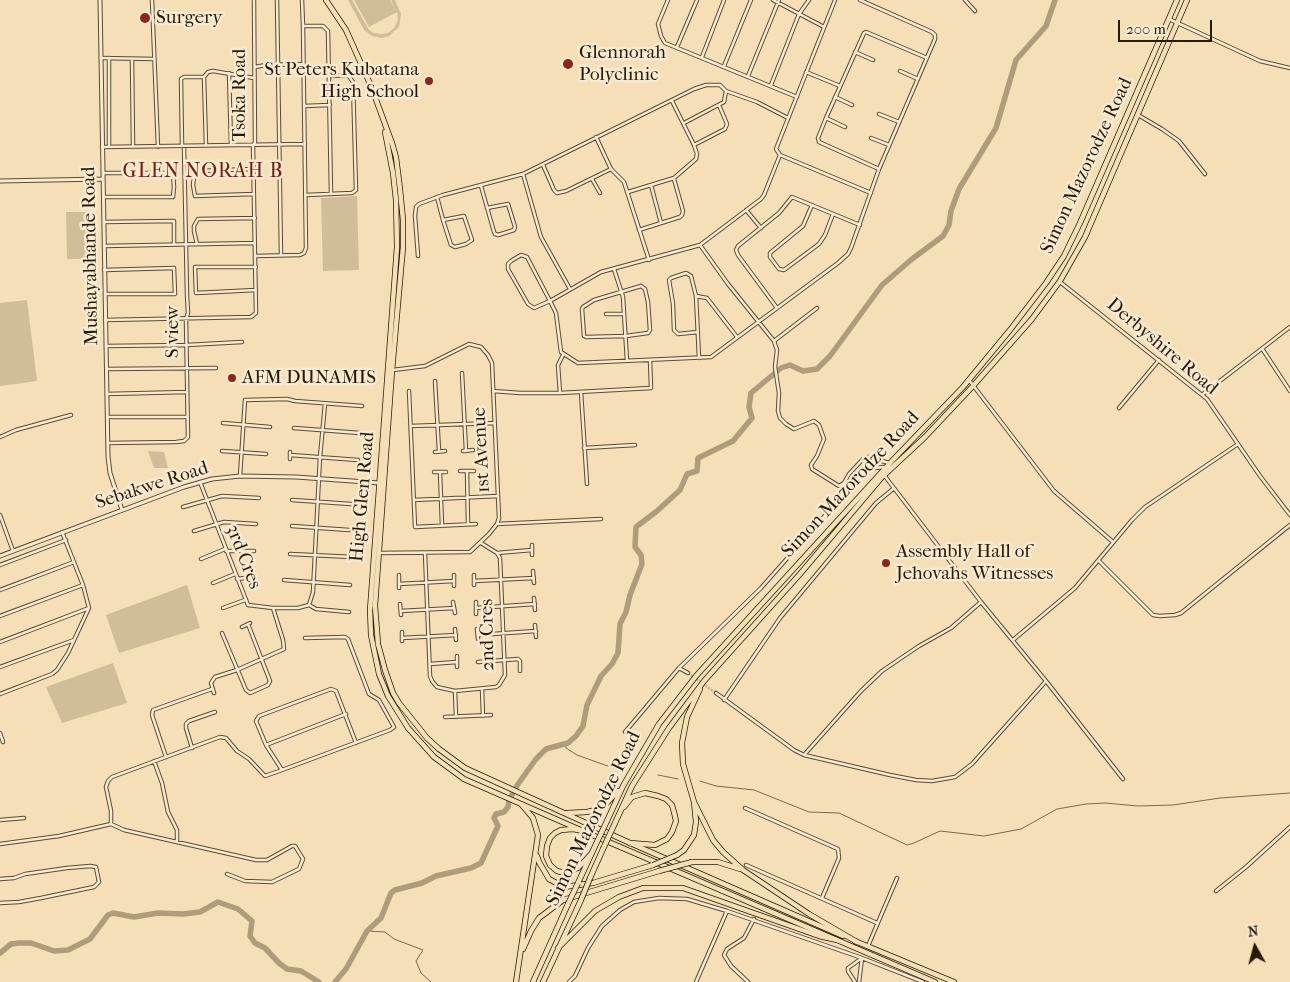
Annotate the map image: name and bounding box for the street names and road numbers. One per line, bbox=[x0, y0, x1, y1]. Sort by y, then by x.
street label: Tsoka Road bbox=[229, 49, 251, 141]
street label: Simon Mazorodze Road bbox=[1036, 74, 1138, 258]
street label: Mushayabhande Road bbox=[78, 166, 104, 346]
street label: Derbyshire Road bbox=[1102, 294, 1222, 400]
street label: S view bbox=[162, 306, 184, 358]
street label: 1st Avenue bbox=[468, 406, 496, 494]
street label: Simon Mazorodze Road bbox=[777, 407, 925, 563]
street label: High Glen Road bbox=[346, 431, 380, 563]
street label: Sebakwe Road bbox=[93, 457, 211, 515]
street label: 3rd Cres bbox=[220, 522, 266, 592]
street label: 2nd Cres bbox=[476, 599, 500, 671]
street label: Simon Mazorodze Road bbox=[542, 728, 646, 910]

